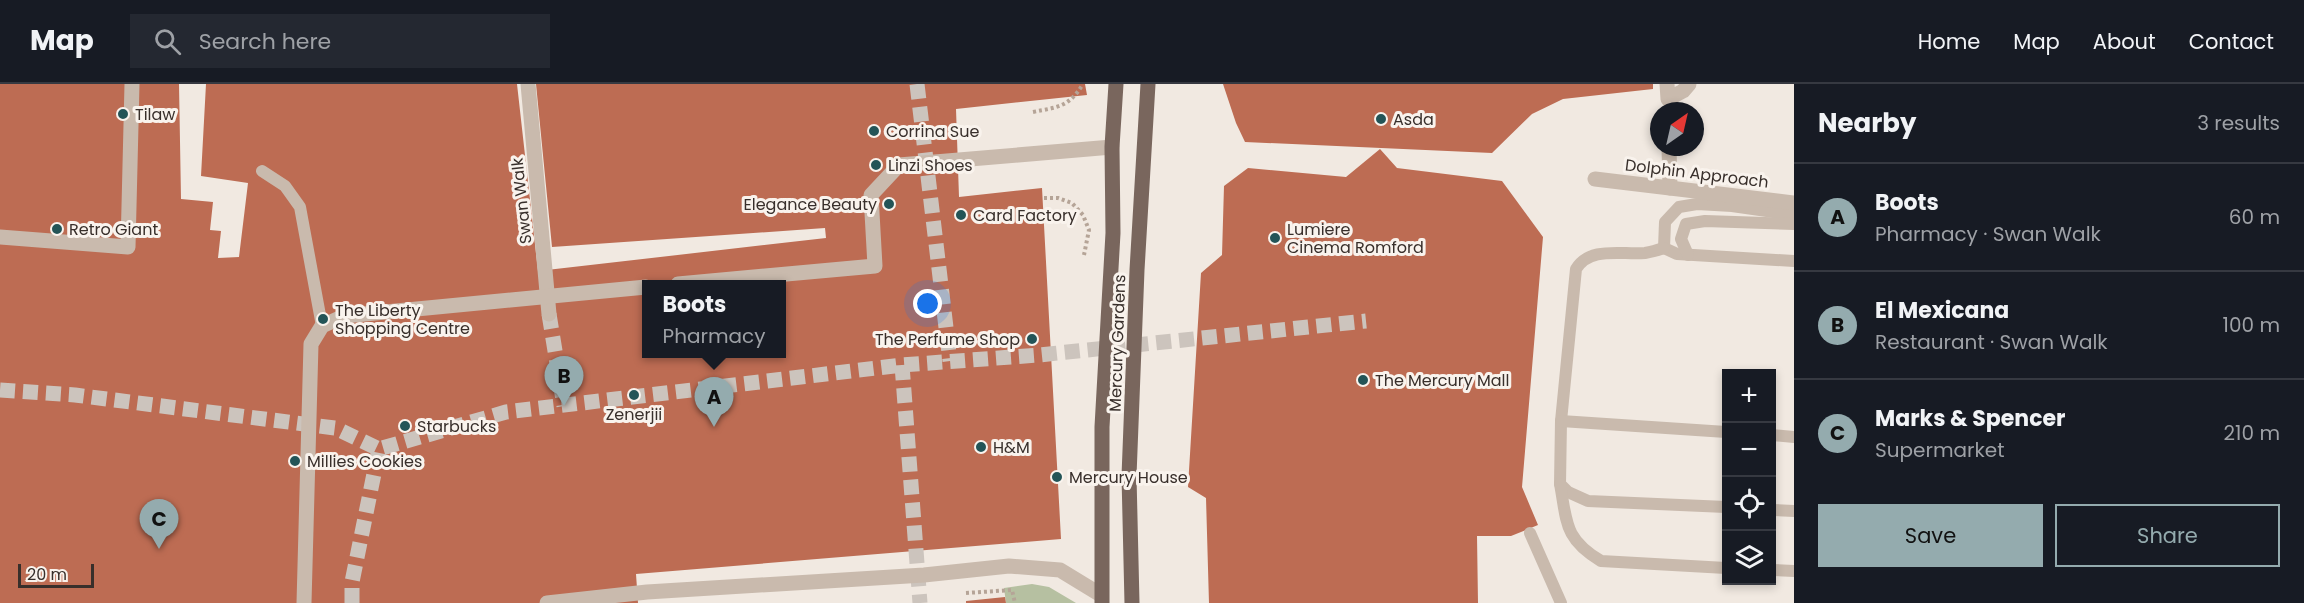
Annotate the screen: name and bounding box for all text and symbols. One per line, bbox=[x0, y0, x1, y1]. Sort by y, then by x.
search box bbox=[130, 14, 550, 68]
text: Map bbox=[30, 21, 94, 60]
icon: search bbox=[151, 25, 184, 58]
text: Search here bbox=[199, 26, 331, 57]
text: Home bbox=[1918, 27, 1980, 56]
text: Map bbox=[2013, 27, 2060, 56]
text: About bbox=[2093, 27, 2156, 56]
text: Contact bbox=[2189, 27, 2274, 56]
north arrow bbox=[1650, 102, 1704, 156]
place label: Tilaw bbox=[135, 103, 175, 126]
text: Nearby bbox=[1818, 105, 1916, 141]
marker: Tilaw bbox=[116, 107, 130, 121]
place label: Asda bbox=[1393, 108, 1434, 131]
text: 3 results bbox=[2197, 109, 2280, 137]
marker: Asda bbox=[1374, 112, 1388, 126]
place label: Corrina Sue bbox=[886, 120, 979, 143]
marker: Corrina Sue bbox=[867, 124, 881, 138]
street label: Dolphin Approach bbox=[1624, 153, 1770, 194]
place label: Linzi Shoes bbox=[888, 154, 973, 177]
street label: Swan Walk bbox=[505, 156, 537, 245]
marker: Linzi Shoes bbox=[869, 158, 883, 172]
text: Boots bbox=[1875, 187, 1939, 218]
place label: Elegance Beauty bbox=[744, 193, 877, 216]
marker: Elegance Beauty bbox=[882, 197, 896, 211]
text: A bbox=[1830, 203, 1845, 231]
text: 60 m bbox=[2229, 203, 2280, 231]
place label: Card Factory bbox=[973, 204, 1077, 227]
marker: Card Factory bbox=[954, 208, 968, 222]
place label: Retro Giant bbox=[69, 218, 158, 241]
place label: Lumiere Cinema Romford bbox=[1287, 218, 1424, 259]
text: Pharmacy · Swan Walk bbox=[1875, 220, 2101, 248]
marker: Retro Giant bbox=[50, 222, 64, 236]
marker: Lumiere Cinema Romford bbox=[1268, 231, 1282, 245]
street label: Mercury Gardens bbox=[1104, 274, 1131, 412]
popup bbox=[642, 280, 786, 358]
text: Boots bbox=[663, 289, 726, 320]
your location bbox=[913, 289, 942, 318]
text: El Mexicana bbox=[1875, 295, 2009, 326]
place label: The Liberty Shopping Centre bbox=[335, 299, 470, 340]
text: B bbox=[1831, 311, 1844, 339]
text: 100 m bbox=[2223, 311, 2280, 339]
marker: The Liberty Shopping Centre bbox=[316, 312, 330, 326]
text: Pharmacy bbox=[663, 322, 765, 350]
place label: The Perfume Shop bbox=[875, 328, 1020, 351]
text: Restaurant · Swan Walk bbox=[1875, 328, 2108, 356]
marker: The Perfume Shop bbox=[1025, 332, 1039, 346]
pin: B bbox=[544, 356, 584, 406]
place label: The Mercury Mall bbox=[1375, 369, 1509, 392]
map controls bbox=[1722, 369, 1776, 585]
button: + bbox=[1722, 369, 1776, 423]
marker: The Mercury Mall bbox=[1356, 373, 1370, 387]
pin: A bbox=[694, 378, 734, 427]
marker: Zenerjii bbox=[627, 388, 641, 402]
place label: Zenerjii bbox=[606, 403, 662, 426]
text: Marks & Spencer bbox=[1875, 403, 2065, 434]
place label: Starbucks bbox=[417, 415, 496, 438]
marker: Starbucks bbox=[398, 419, 412, 433]
text: C bbox=[1830, 419, 1845, 447]
text: 210 m bbox=[2224, 419, 2280, 447]
button: − bbox=[1722, 423, 1776, 477]
place label: H&M bbox=[993, 436, 1030, 459]
text: Supermarket bbox=[1875, 436, 2004, 464]
marker: H&M bbox=[974, 440, 988, 454]
place label: Millies Cookies bbox=[307, 450, 422, 473]
marker: Millies Cookies bbox=[288, 454, 302, 468]
place label: Mercury House bbox=[1069, 466, 1188, 489]
marker: Mercury House bbox=[1050, 470, 1064, 484]
button: locate bbox=[1722, 477, 1776, 531]
pin: C bbox=[140, 500, 178, 549]
button: Save bbox=[1818, 504, 2043, 567]
button: Share bbox=[2055, 504, 2280, 567]
button: layers bbox=[1722, 531, 1776, 585]
scale bar bbox=[18, 561, 94, 588]
text: 20 m bbox=[27, 563, 67, 586]

